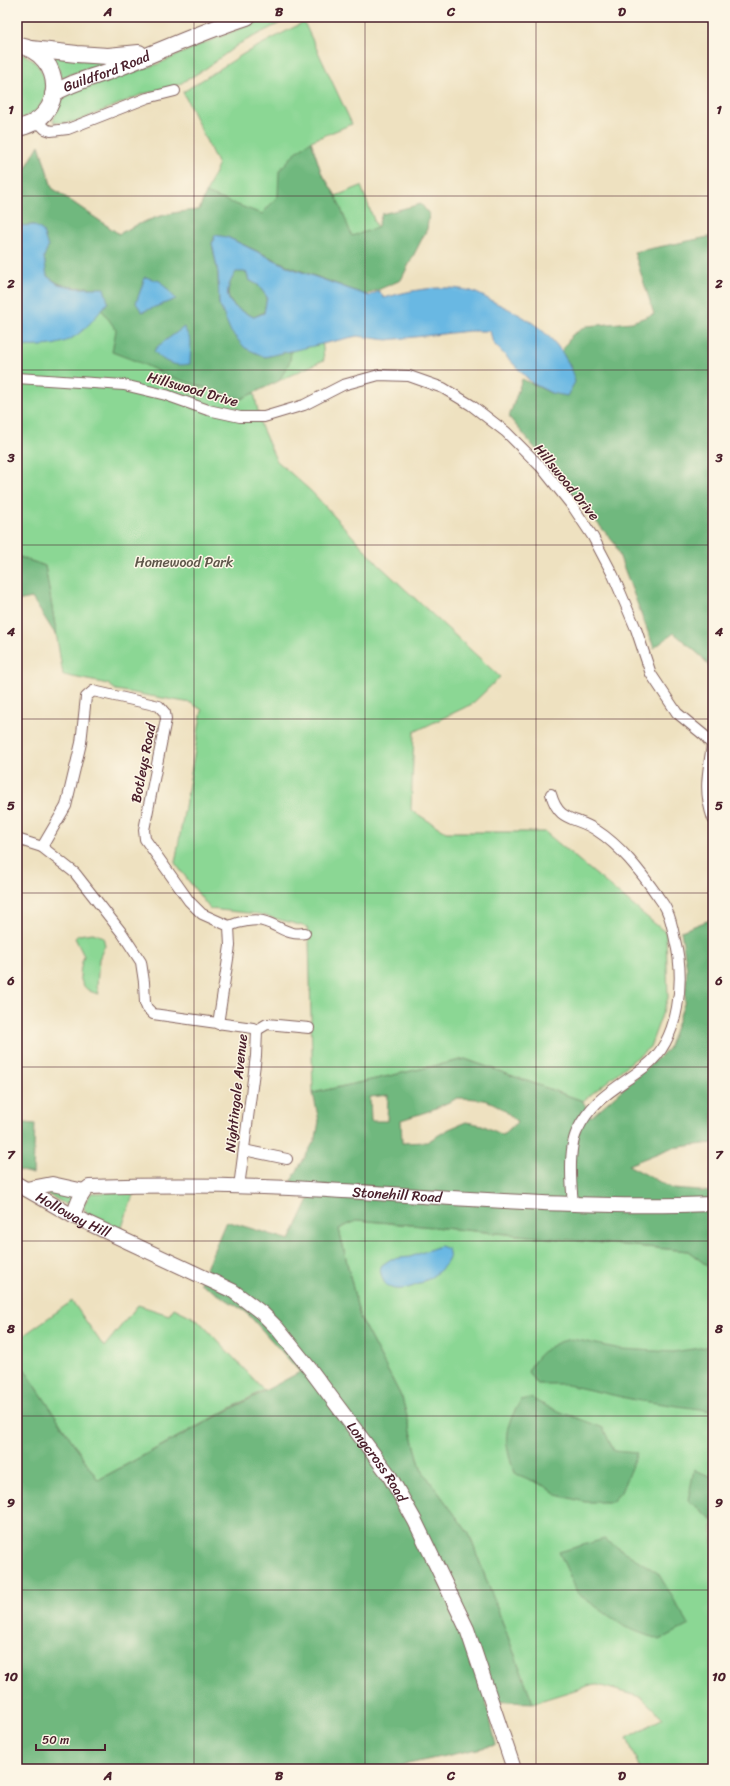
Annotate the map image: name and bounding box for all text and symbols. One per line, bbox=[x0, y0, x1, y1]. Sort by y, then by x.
text: A bbox=[103, 0, 112, 23]
text: B bbox=[275, 0, 284, 23]
text: C bbox=[446, 0, 456, 23]
text: D bbox=[618, 0, 626, 23]
street label: Guildford Road bbox=[59, 43, 155, 100]
text: 1 bbox=[8, 98, 14, 121]
text: 1 bbox=[716, 98, 722, 121]
text: 2 bbox=[6, 272, 15, 295]
text: 2 bbox=[714, 272, 723, 295]
street label: Hillswood Drive bbox=[144, 365, 241, 414]
street label: Hillswood Drive bbox=[527, 438, 606, 527]
text: 3 bbox=[6, 446, 15, 469]
text: 3 bbox=[714, 446, 723, 469]
park label: Homewood Park bbox=[135, 550, 234, 575]
text: 4 bbox=[6, 620, 16, 643]
text: 4 bbox=[714, 620, 724, 643]
street label: Botleys Road bbox=[124, 720, 164, 805]
text: 5 bbox=[7, 794, 15, 817]
text: 5 bbox=[715, 794, 723, 817]
text: 6 bbox=[6, 969, 15, 992]
text: 6 bbox=[714, 969, 723, 992]
street label: Nightingale Avenue bbox=[218, 1033, 255, 1154]
text: 7 bbox=[7, 1143, 16, 1166]
text: 7 bbox=[715, 1143, 724, 1166]
street label: Stonehill Road bbox=[352, 1180, 444, 1210]
street label: Holloway Hill bbox=[31, 1185, 115, 1245]
text: 8 bbox=[6, 1317, 15, 1340]
text: 8 bbox=[714, 1317, 723, 1340]
street label: Longcross Road bbox=[340, 1416, 415, 1508]
text: 9 bbox=[7, 1491, 15, 1514]
text: 9 bbox=[715, 1491, 723, 1514]
text: 10 bbox=[4, 1665, 18, 1688]
text: 10 bbox=[712, 1665, 726, 1688]
scale bar bbox=[36, 1726, 105, 1752]
text: 50 m bbox=[42, 1729, 69, 1751]
text: A bbox=[103, 1764, 112, 1786]
text: B bbox=[275, 1764, 284, 1786]
text: C bbox=[446, 1764, 456, 1786]
text: D bbox=[618, 1764, 626, 1786]

